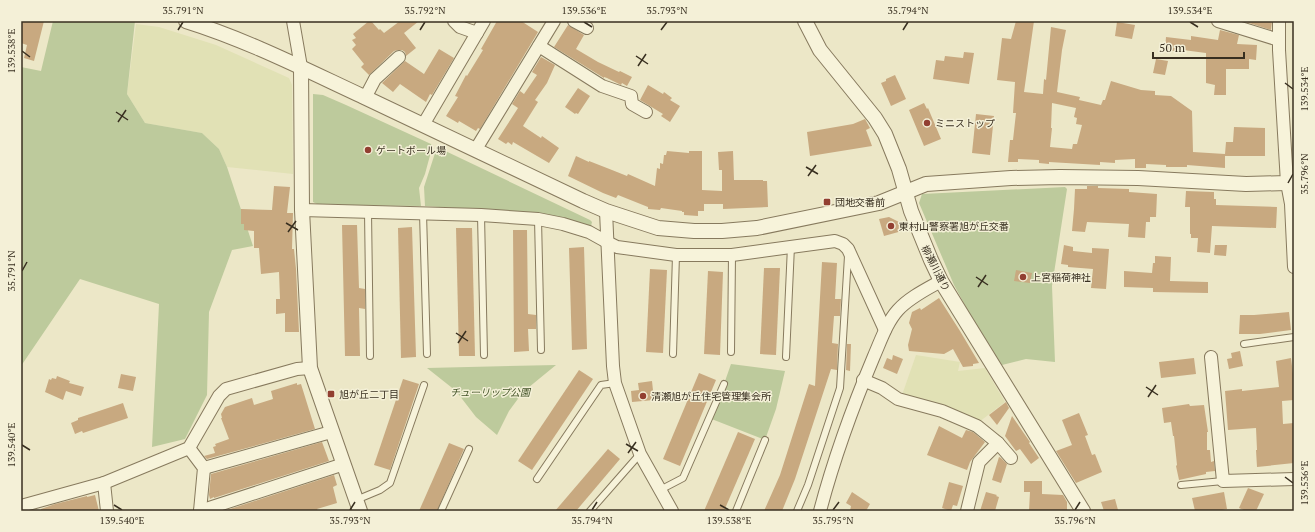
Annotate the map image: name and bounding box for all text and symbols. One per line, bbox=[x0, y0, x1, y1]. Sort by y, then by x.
text: 35.791°N bbox=[163, 4, 204, 17]
text: 35.792°N bbox=[405, 4, 446, 17]
text: 139.536°E bbox=[562, 4, 607, 17]
text: 35.793°N bbox=[647, 4, 688, 17]
text: 35.794°N bbox=[888, 4, 929, 17]
text: 139.534°E bbox=[1168, 4, 1213, 17]
text: 139.538°E bbox=[5, 28, 18, 73]
scale bar bbox=[1153, 34, 1244, 60]
text: 50 m bbox=[1159, 40, 1186, 55]
text: 139.534°E bbox=[1298, 66, 1311, 111]
place label: ミニストップ bbox=[935, 117, 995, 130]
marker: ミニストップ bbox=[922, 118, 932, 128]
place label: ゲートボール場 bbox=[376, 144, 446, 157]
marker: ゲートボール場 bbox=[363, 145, 373, 155]
text: 35.796°N bbox=[1298, 153, 1311, 195]
place label: 団地交番前 bbox=[835, 196, 885, 209]
marker: 団地交番前 bbox=[822, 197, 832, 207]
place label: 東村山警察署旭が丘交番 bbox=[899, 220, 1009, 233]
marker: 東村山警察署旭が丘交番 bbox=[886, 221, 896, 231]
street label: 柳瀬川通り bbox=[918, 243, 953, 293]
text: 35.791°N bbox=[5, 250, 18, 292]
place label: 上宮稲荷神社 bbox=[1031, 271, 1091, 284]
marker: 上宮稲荷神社 bbox=[1018, 272, 1028, 282]
park label: チューリップ公園 bbox=[450, 386, 532, 399]
place label: 旭が丘二丁目 bbox=[339, 388, 399, 401]
marker: 旭が丘二丁目 bbox=[326, 389, 336, 399]
place label: 清瀬旭が丘住宅管理集会所 bbox=[651, 390, 771, 403]
marker: 清瀬旭が丘住宅管理集会所 bbox=[638, 391, 648, 401]
text: 139.540°E bbox=[5, 422, 18, 467]
text: 139.536°E bbox=[1298, 460, 1311, 505]
text: 139.540°E bbox=[100, 514, 145, 527]
text: 35.793°N bbox=[330, 514, 371, 527]
text: 35.794°N bbox=[572, 514, 613, 527]
text: 139.538°E bbox=[707, 514, 752, 527]
text: 35.795°N bbox=[813, 514, 854, 527]
text: 35.796°N bbox=[1055, 514, 1096, 527]

